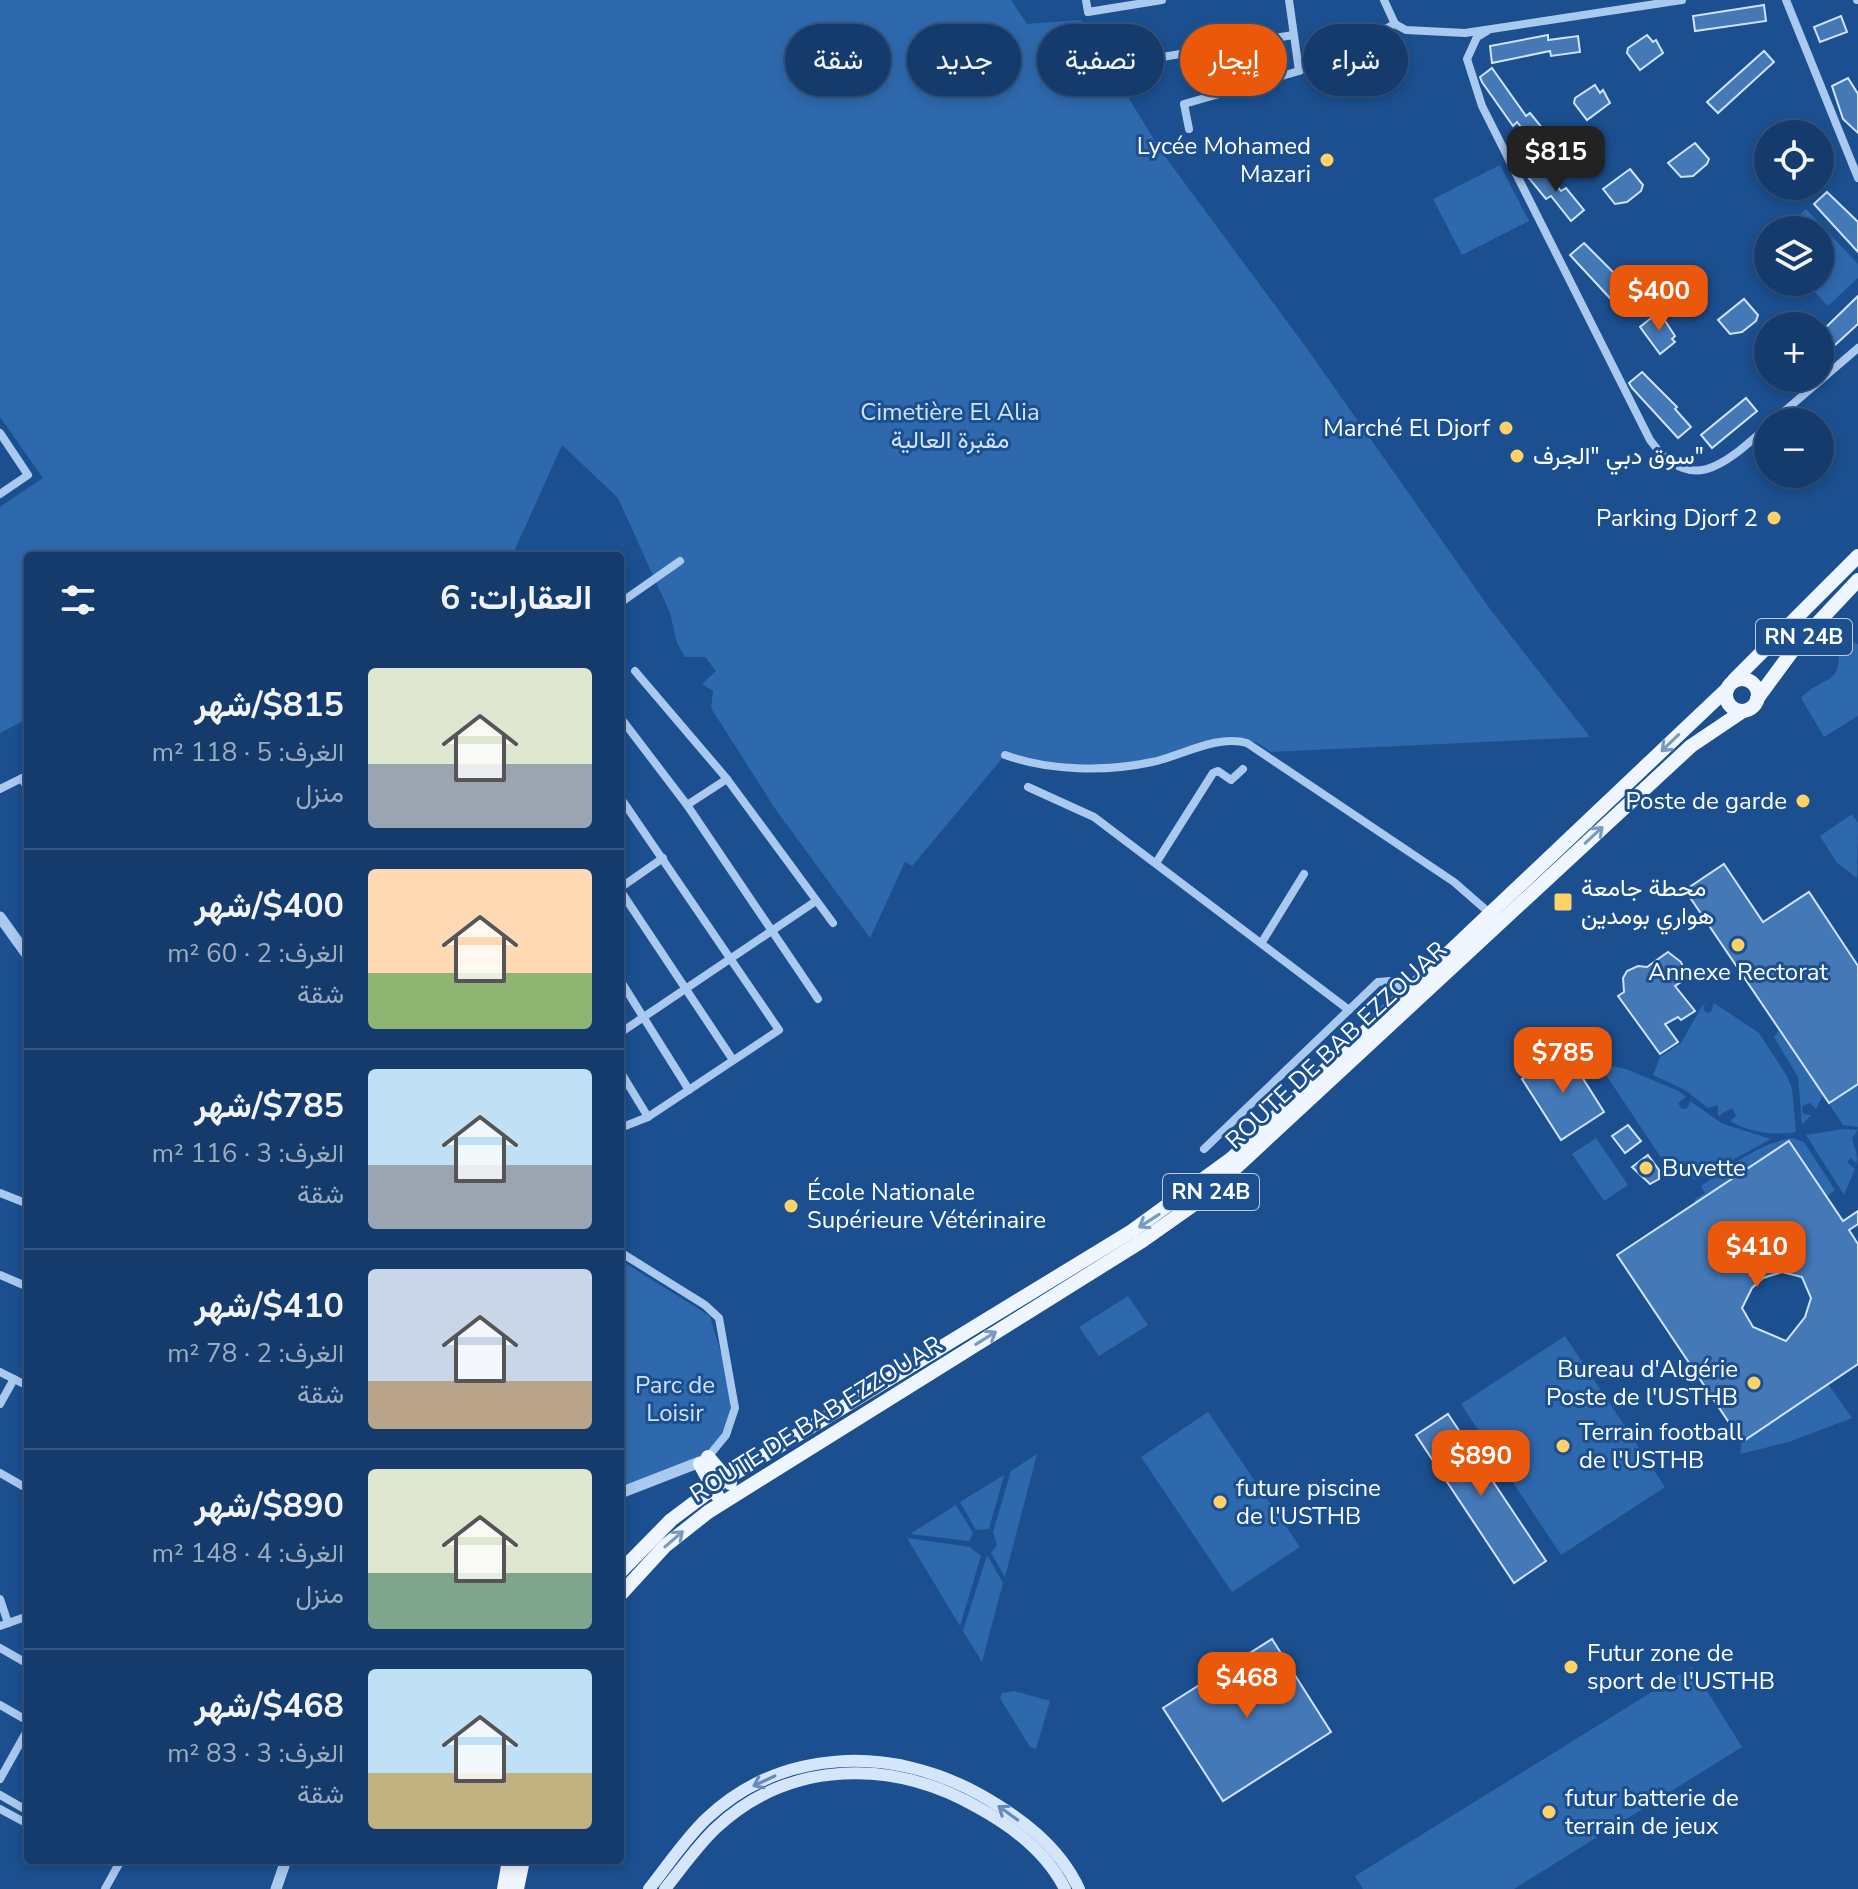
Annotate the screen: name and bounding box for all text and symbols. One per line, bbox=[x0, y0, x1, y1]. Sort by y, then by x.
chip: شقة bbox=[785, 24, 891, 96]
chip: جديد bbox=[907, 24, 1021, 96]
chip: تصفية bbox=[1037, 24, 1164, 96]
chip: إيجار bbox=[1180, 24, 1287, 96]
chip: شراء bbox=[1303, 24, 1408, 96]
map controls bbox=[1754, 120, 1834, 488]
button: locate bbox=[1754, 120, 1834, 200]
pin: $815 bbox=[1509, 126, 1603, 194]
place label: Lycée Mohamed Mazari bbox=[1137, 130, 1311, 190]
text: $815 bbox=[1525, 134, 1587, 169]
marker: Lycée Mohamed Mazari bbox=[1318, 151, 1336, 169]
button: layers bbox=[1754, 216, 1834, 296]
pin: $400 bbox=[1612, 265, 1706, 333]
text: $400 bbox=[1628, 273, 1690, 308]
button: + bbox=[1754, 312, 1834, 392]
park label: Cimetière El Alia مقبرة العالية bbox=[860, 396, 1040, 456]
button: − bbox=[1754, 408, 1834, 488]
place label: Marché El Djorf bbox=[1323, 412, 1491, 444]
marker: Marché El Djorf bbox=[1497, 419, 1515, 437]
place label: سوق دبي "الجرف" bbox=[1533, 440, 1704, 475]
marker: سوق دبي "الجرف" bbox=[1508, 447, 1526, 465]
place label: Parking Djorf 2 bbox=[1596, 502, 1758, 534]
marker: Parking Djorf 2 bbox=[1765, 509, 1783, 527]
text: العقارات: 6 bbox=[440, 575, 592, 621]
icon: filters bbox=[56, 578, 100, 622]
road number: RN 24B bbox=[1756, 619, 1852, 655]
text: $815/شهر bbox=[194, 682, 344, 728]
icon: home bbox=[432, 700, 528, 796]
one-way arrow bbox=[1661, 733, 1680, 752]
text: الغرف: 5 · 118 m² bbox=[152, 735, 344, 770]
text: منزل bbox=[295, 776, 344, 811]
place label: Poste de garde bbox=[1625, 785, 1787, 817]
marker: Poste de garde bbox=[1794, 792, 1812, 810]
one-way arrow bbox=[1584, 826, 1604, 844]
place label: محطة جامعة هواري بومدين bbox=[1581, 872, 1714, 935]
text: $400/شهر bbox=[194, 883, 344, 929]
marker: محطة جامعة هواري بومدين bbox=[1552, 891, 1574, 913]
icon: home bbox=[432, 901, 528, 997]
street label: ROUTE DE BAB EZZOUAR bbox=[1218, 934, 1454, 1156]
text: الغرف: 2 · 60 m² bbox=[167, 936, 344, 971]
marker: Annexe Rectorat bbox=[1729, 936, 1747, 954]
place label: Annexe Rectorat bbox=[1648, 956, 1828, 988]
text: شقة bbox=[297, 977, 344, 1012]
pin: $785 bbox=[1516, 1027, 1610, 1095]
text: $785 bbox=[1532, 1035, 1594, 1070]
text: $785/شهر bbox=[194, 1083, 344, 1129]
icon: home bbox=[432, 1101, 528, 1197]
text: الغرف: 3 · 116 m² bbox=[152, 1136, 344, 1171]
place label: Buvette bbox=[1662, 1152, 1746, 1184]
marker: Buvette bbox=[1637, 1159, 1655, 1177]
road number: RN 24B bbox=[1163, 1174, 1259, 1210]
place label: École Nationale Supérieure Vétérinaire bbox=[807, 1176, 1046, 1236]
text: شقة bbox=[297, 1177, 344, 1212]
marker: École Nationale Supérieure Vétérinaire bbox=[782, 1197, 800, 1215]
one-way arrow bbox=[1138, 1212, 1160, 1229]
pin: $410 bbox=[1710, 1221, 1804, 1289]
text: $410 bbox=[1726, 1229, 1788, 1264]
text: $410/شهر bbox=[194, 1283, 344, 1329]
icon: home bbox=[432, 1301, 528, 1397]
street label: ROUTE DE BAB EZZOUAR bbox=[684, 1328, 948, 1510]
one-way arrow bbox=[974, 1329, 997, 1345]
text: الغرف: 2 · 78 m² bbox=[167, 1336, 344, 1371]
place label: Bureau d'Algérie Poste de l'USTHB bbox=[1546, 1353, 1738, 1413]
park label: Parc de Loisir bbox=[635, 1369, 715, 1429]
marker: Bureau d'Algérie Poste de l'USTHB bbox=[1745, 1374, 1763, 1392]
text: شقة bbox=[297, 1377, 344, 1412]
place label: Terrain football de l'USTHB bbox=[1579, 1416, 1743, 1476]
pin: $890 bbox=[1434, 1430, 1528, 1498]
marker: Terrain football de l'USTHB bbox=[1554, 1437, 1572, 1455]
text: $890 bbox=[1450, 1438, 1512, 1473]
place label: future piscine de l'USTHB bbox=[1236, 1472, 1381, 1532]
text: $890/شهر bbox=[194, 1483, 344, 1529]
marker: future piscine de l'USTHB bbox=[1211, 1493, 1229, 1511]
icon: home bbox=[432, 1501, 528, 1597]
one-way arrow bbox=[663, 1530, 683, 1548]
text: الغرف: 4 · 148 m² bbox=[152, 1536, 344, 1571]
text: منزل bbox=[295, 1577, 344, 1612]
place label: Futur zone de sport de l'USTHB bbox=[1587, 1637, 1775, 1697]
pin: $468 bbox=[1200, 1652, 1294, 1720]
marker: Futur zone de sport de l'USTHB bbox=[1562, 1658, 1580, 1676]
text: $468 bbox=[1216, 1660, 1278, 1695]
text: $468/شهر bbox=[194, 1683, 344, 1729]
icon: home bbox=[432, 1701, 528, 1797]
text: الغرف: 3 · 83 m² bbox=[167, 1736, 344, 1771]
one-way arrow bbox=[752, 1774, 776, 1789]
text: شقة bbox=[297, 1777, 344, 1812]
place label: futur batterie de terrain de jeux bbox=[1565, 1782, 1739, 1842]
marker: futur batterie de terrain de jeux bbox=[1540, 1803, 1558, 1821]
one-way arrow bbox=[998, 1804, 1020, 1821]

